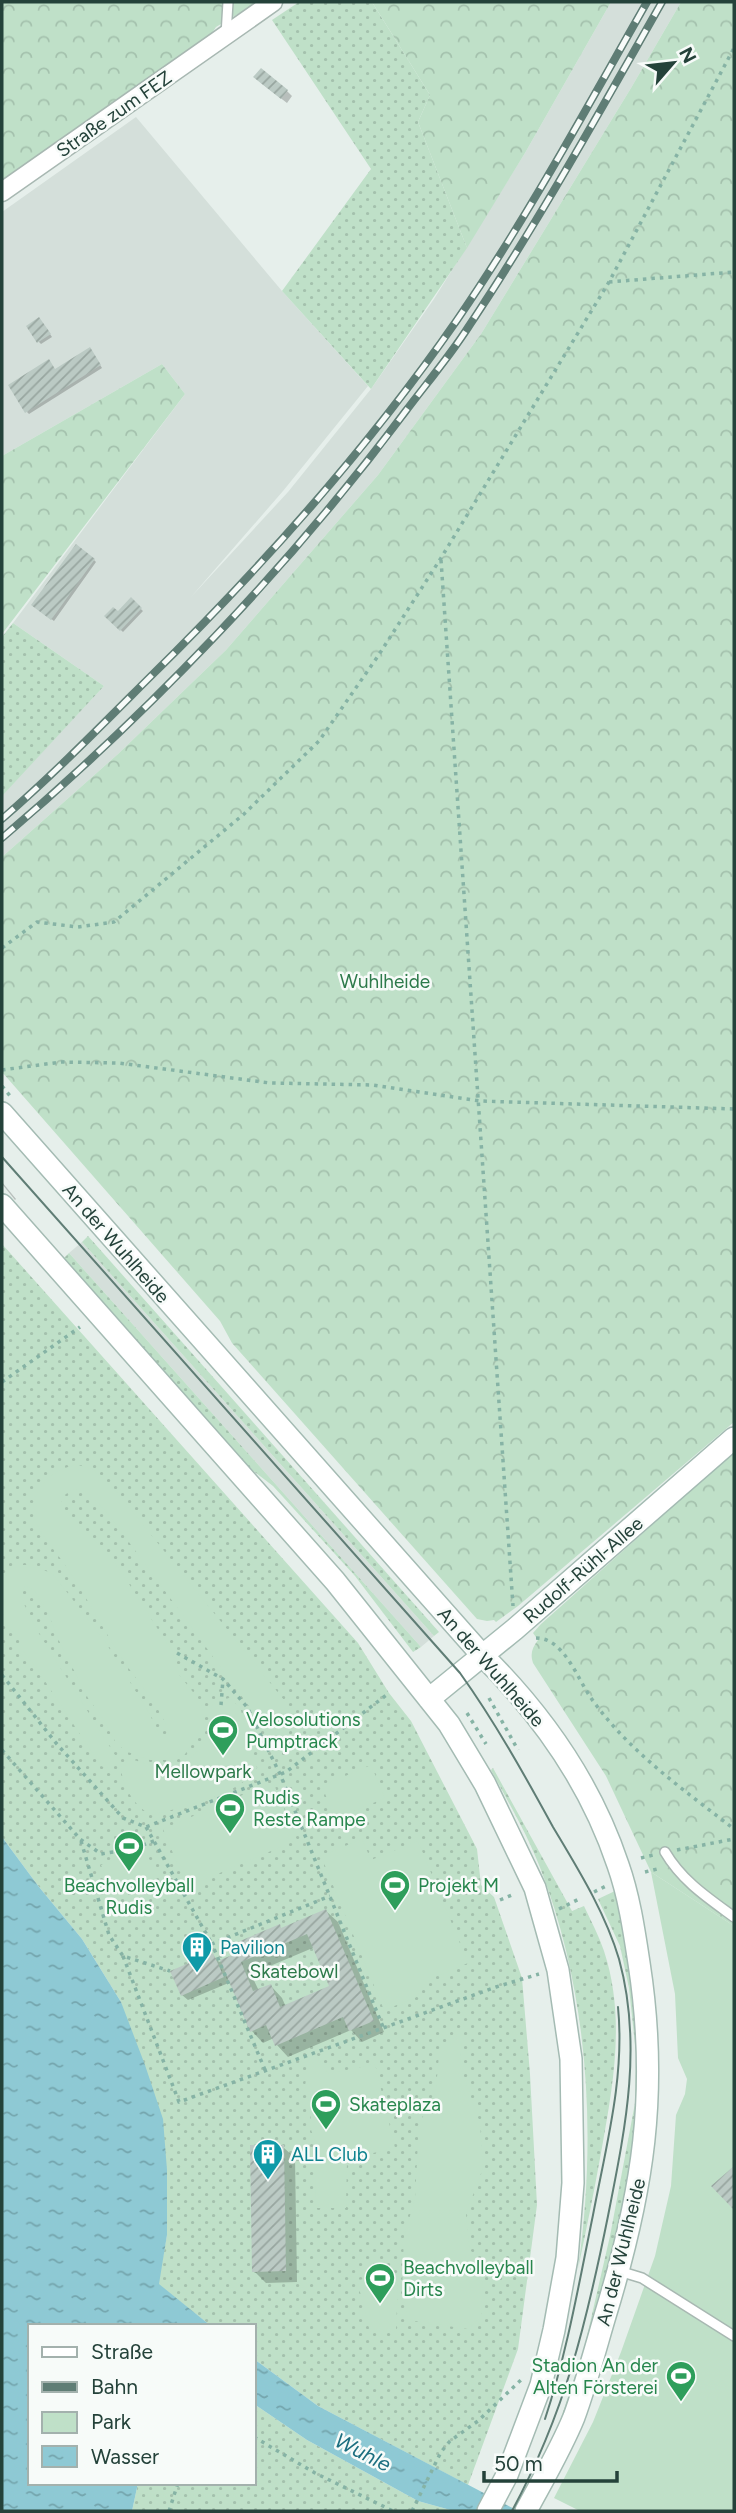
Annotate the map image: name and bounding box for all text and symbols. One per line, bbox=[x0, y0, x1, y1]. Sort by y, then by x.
north arrow bbox=[638, 28, 708, 98]
text: N bbox=[674, 43, 701, 67]
street label: Straße zum FEZ bbox=[52, 66, 176, 162]
park label: Wuhlheide bbox=[340, 970, 430, 993]
street label: An der Wuhlheide bbox=[58, 1178, 174, 1308]
street label: Rudolf-Rühl-Allee bbox=[518, 1512, 648, 1628]
street label: An der Wuhlheide bbox=[433, 1602, 549, 1732]
place label: Velosolutions Pumptrack bbox=[246, 1708, 361, 1753]
sports icon: Velosolutions Pumptrack bbox=[206, 1713, 240, 1757]
park label: Mellowpark bbox=[154, 1760, 252, 1783]
place label: Rudis Reste Rampe bbox=[253, 1786, 366, 1831]
sports icon: Rudis Reste Rampe bbox=[213, 1791, 247, 1835]
sports icon: Beachvolleyball Rudis bbox=[112, 1829, 146, 1873]
sports icon: Projekt M bbox=[378, 1868, 412, 1912]
place label: Beachvolleyball Rudis bbox=[64, 1874, 194, 1919]
place label: Projekt M bbox=[418, 1874, 499, 1897]
building icon: Pavilion bbox=[180, 1930, 214, 1974]
place label: Pavilion bbox=[220, 1936, 285, 1959]
park label: Skatebowl bbox=[250, 1960, 338, 1983]
sports icon: Skateplaza bbox=[309, 2087, 343, 2131]
place label: Skateplaza bbox=[349, 2093, 441, 2116]
building icon: ALL Club bbox=[251, 2137, 285, 2181]
place label: ALL Club bbox=[291, 2143, 368, 2166]
street label: An der Wuhlheide bbox=[592, 2176, 650, 2328]
place label: Beachvolleyball Dirts bbox=[403, 2256, 534, 2301]
sports icon: Beachvolleyball Dirts bbox=[363, 2261, 397, 2305]
legend bbox=[28, 2324, 256, 2485]
text: Straße bbox=[91, 2339, 153, 2364]
place label: Stadion An der Alten Försterei bbox=[532, 2354, 659, 2399]
sports icon: Stadion An der Alten Försterei bbox=[664, 2359, 698, 2403]
text: Bahn bbox=[91, 2374, 138, 2399]
text: Park bbox=[91, 2409, 132, 2434]
water label: Wuhle bbox=[331, 2427, 396, 2477]
scale bar bbox=[484, 2440, 617, 2484]
text: Wasser bbox=[91, 2444, 159, 2469]
text: 50 m bbox=[494, 2451, 543, 2476]

